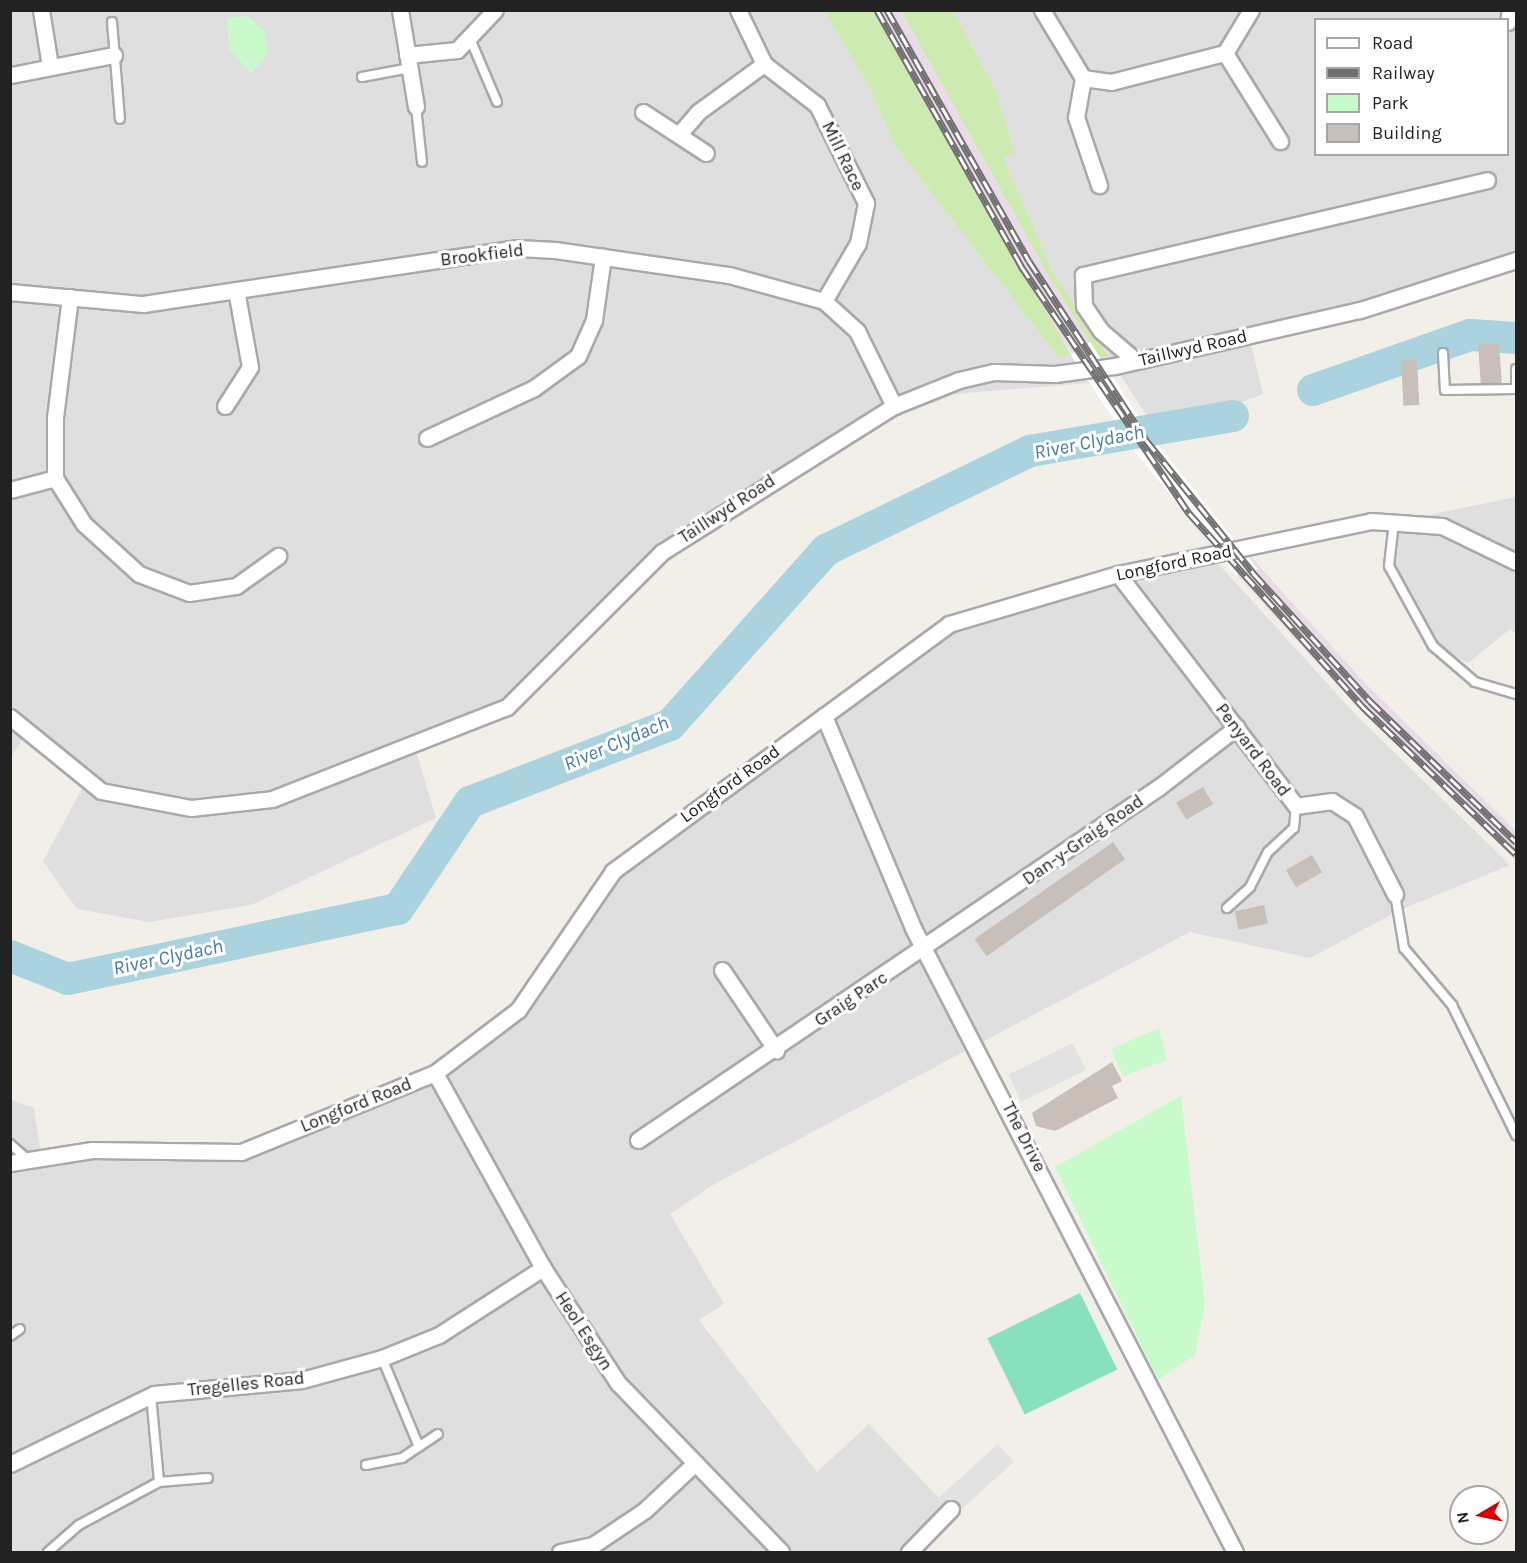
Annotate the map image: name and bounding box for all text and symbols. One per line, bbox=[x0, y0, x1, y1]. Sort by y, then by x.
legend bbox=[1314, 18, 1509, 156]
text: Road bbox=[1372, 32, 1413, 54]
text: Railway bbox=[1372, 62, 1435, 84]
text: Park bbox=[1372, 92, 1409, 114]
street label: Mill Race bbox=[817, 118, 869, 194]
text: Building bbox=[1372, 122, 1442, 144]
street label: Brookfield bbox=[439, 239, 525, 271]
street label: Taillwyd Road bbox=[1137, 325, 1249, 371]
water label: River Clydach bbox=[1032, 420, 1146, 464]
street label: Taillwyd Road bbox=[675, 470, 779, 548]
street label: Longford Road bbox=[1114, 540, 1234, 586]
street label: Penyard Road bbox=[1211, 699, 1295, 801]
water label: River Clydach bbox=[560, 710, 672, 776]
street label: Longford Road bbox=[676, 741, 784, 827]
street label: Dan-y-Graig Road bbox=[1018, 790, 1148, 890]
water label: River Clydach bbox=[111, 934, 225, 980]
street label: Graig Parc bbox=[810, 967, 892, 1031]
street label: Longford Road bbox=[297, 1073, 415, 1137]
street label: The Drive bbox=[997, 1098, 1051, 1176]
street label: Heol Esgyn bbox=[551, 1288, 617, 1374]
street label: Tregelles Road bbox=[187, 1367, 305, 1401]
north arrow bbox=[1449, 1485, 1509, 1545]
text: N bbox=[1452, 1510, 1473, 1525]

